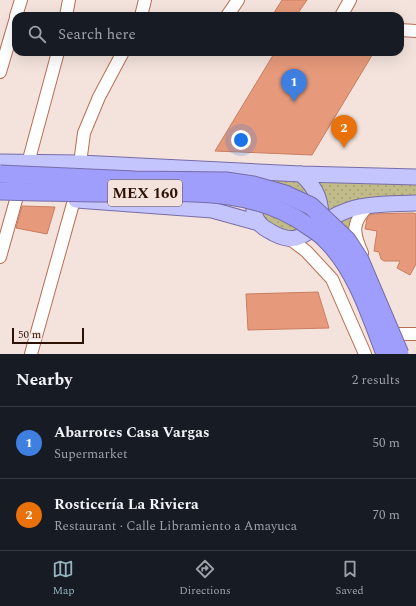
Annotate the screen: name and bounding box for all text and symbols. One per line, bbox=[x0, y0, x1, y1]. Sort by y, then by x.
search box bbox=[12, 12, 404, 56]
icon: search bbox=[26, 23, 48, 45]
text: Search here bbox=[58, 23, 136, 46]
pin: 1 bbox=[281, 69, 307, 102]
pin: 2 bbox=[331, 115, 357, 148]
your location bbox=[231, 130, 251, 150]
road number: MEX 160 bbox=[108, 180, 182, 206]
scale bar bbox=[12, 326, 84, 345]
text: 50 m bbox=[18, 326, 41, 343]
text: Nearby bbox=[16, 367, 72, 393]
text: 2 results bbox=[352, 370, 400, 390]
text: Abarrotes Casa Vargas bbox=[54, 421, 210, 444]
text: 1 bbox=[25, 433, 33, 453]
text: 50 m bbox=[373, 433, 400, 453]
text: Supermarket bbox=[54, 444, 128, 464]
text: Rosticería La Riviera bbox=[54, 493, 199, 516]
text: 2 bbox=[25, 505, 33, 525]
text: 70 m bbox=[373, 505, 400, 525]
text: Restaurant · Calle Libramiento a Amayuca bbox=[54, 516, 297, 536]
tab: Map bbox=[52, 558, 75, 599]
tab: Directions bbox=[179, 558, 231, 599]
tab: Saved bbox=[335, 558, 364, 599]

